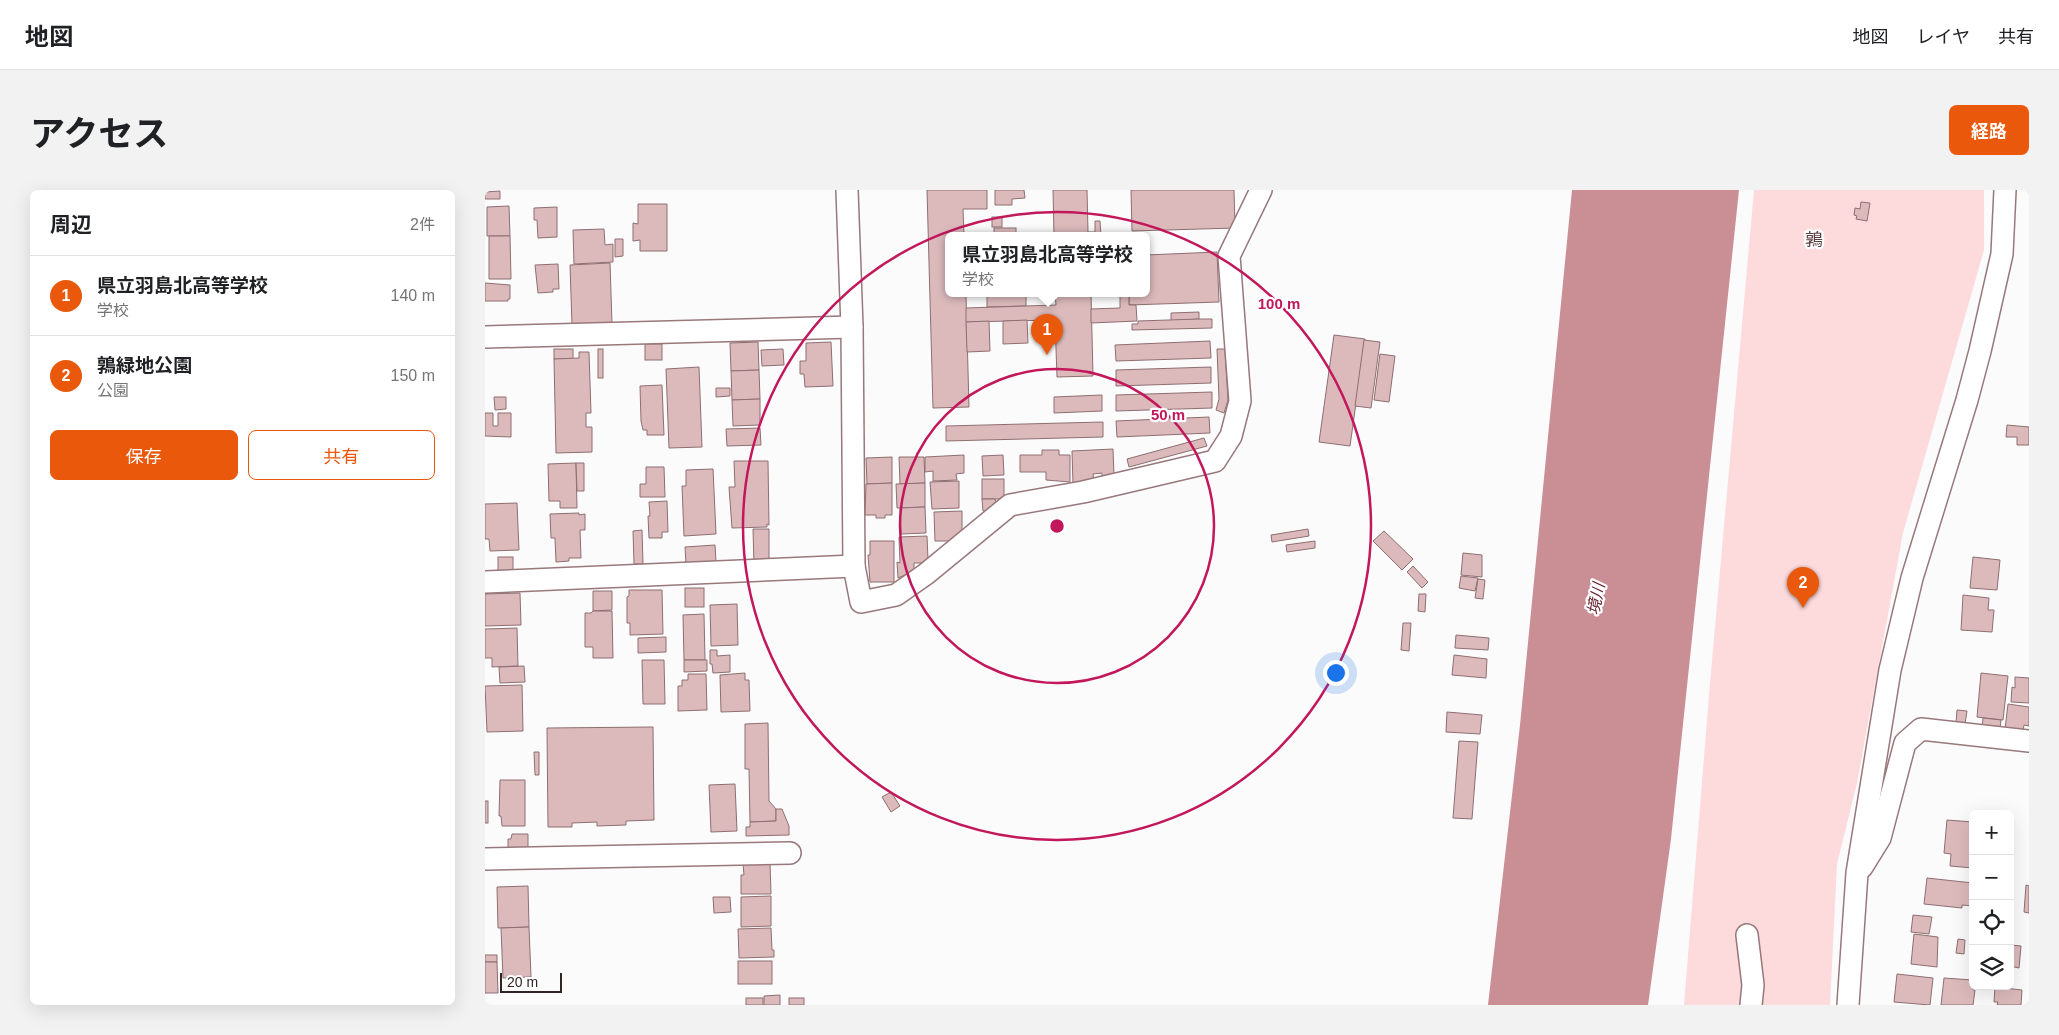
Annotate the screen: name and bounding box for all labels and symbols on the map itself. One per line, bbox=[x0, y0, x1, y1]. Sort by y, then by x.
district label: 鶉 bbox=[1805, 230, 1823, 250]
text: 100 m bbox=[1258, 295, 1300, 312]
pin: 1 bbox=[1031, 314, 1063, 355]
text: 50 m bbox=[1151, 406, 1185, 423]
centre of rings bbox=[1048, 517, 1066, 535]
pin: 2 bbox=[1787, 567, 1819, 608]
water label: 境川 bbox=[1585, 580, 1608, 616]
your location bbox=[1323, 660, 1349, 686]
scale bar bbox=[500, 970, 563, 993]

